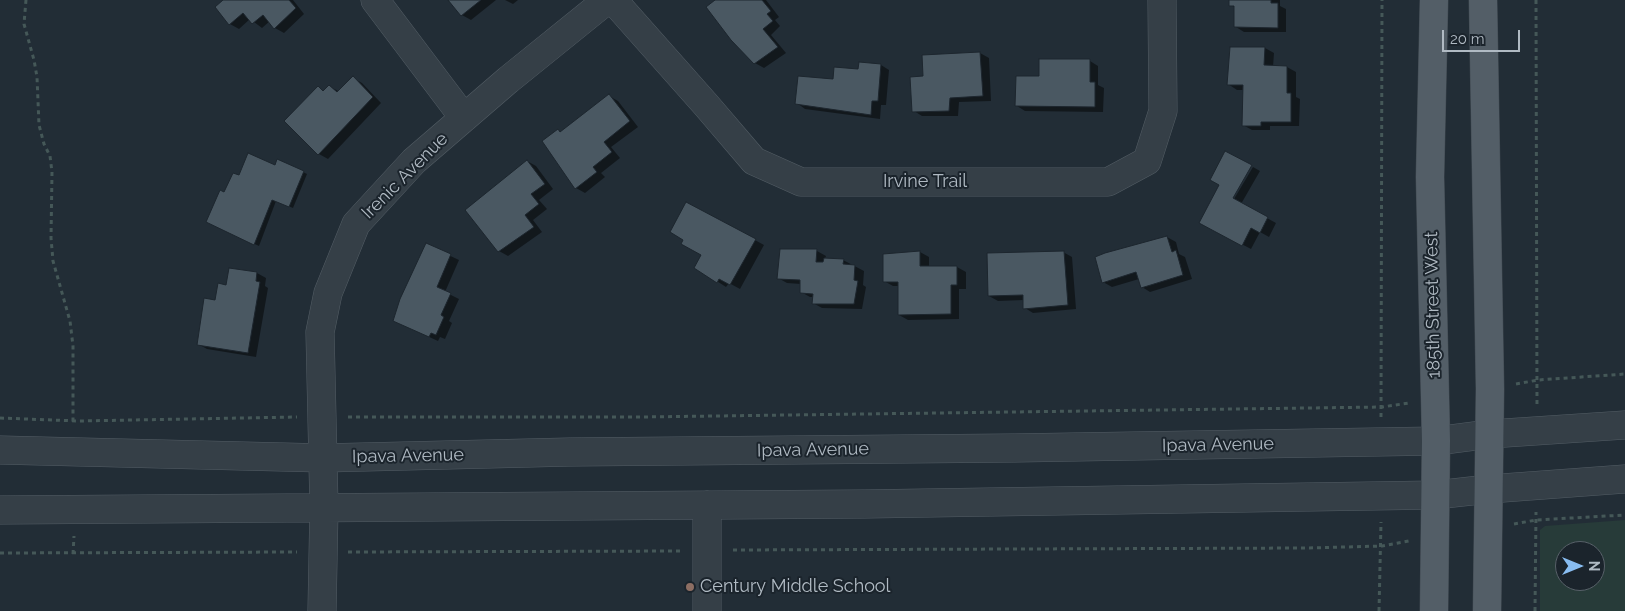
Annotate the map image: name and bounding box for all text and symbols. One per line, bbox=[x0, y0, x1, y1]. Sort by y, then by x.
scale bar bbox=[1445, 20, 1522, 52]
text: 20 m bbox=[1450, 30, 1485, 48]
street label: Irenic Avenue bbox=[357, 128, 453, 224]
street label: Irvine Trail bbox=[883, 171, 967, 193]
street label: 185th Street West bbox=[1421, 231, 1445, 379]
street label: Ipava Avenue bbox=[1162, 433, 1274, 457]
street label: Ipava Avenue bbox=[757, 438, 869, 462]
street label: Ipava Avenue bbox=[352, 444, 464, 468]
north arrow bbox=[1555, 541, 1605, 591]
text: N bbox=[1586, 561, 1602, 571]
place label: Century Middle School bbox=[700, 576, 890, 598]
marker: Century Middle School bbox=[684, 581, 696, 593]

